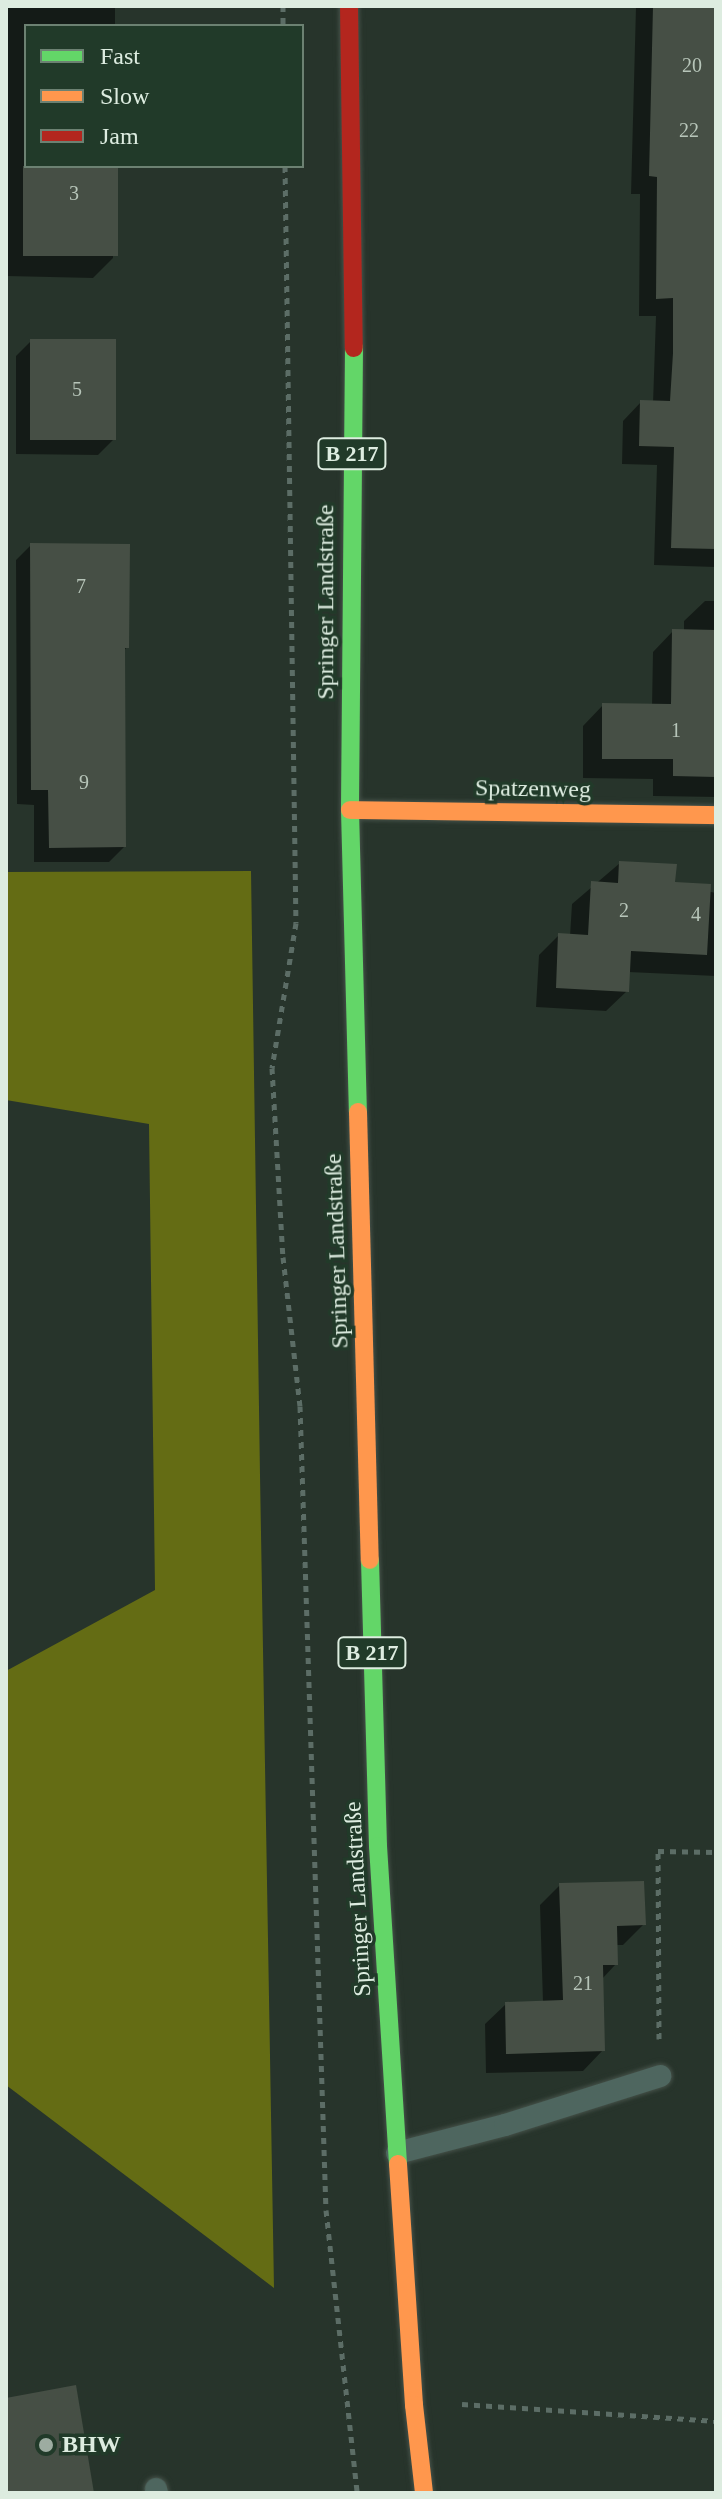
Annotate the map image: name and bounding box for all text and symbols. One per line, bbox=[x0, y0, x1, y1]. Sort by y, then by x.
legend bbox=[24, 24, 304, 168]
text: Fast bbox=[100, 43, 140, 69]
house number: 20 bbox=[682, 53, 702, 77]
text: Slow bbox=[100, 83, 149, 109]
house number: 22 bbox=[679, 118, 699, 142]
text: Jam bbox=[100, 123, 139, 149]
house number: 3 bbox=[69, 181, 79, 205]
house number: 5 bbox=[72, 377, 82, 401]
road number: B 217 bbox=[316, 436, 388, 472]
street label: Springer Landstraße bbox=[312, 504, 340, 700]
house number: 7 bbox=[76, 574, 86, 598]
house number: 1 bbox=[671, 718, 681, 742]
house number: 9 bbox=[79, 770, 89, 794]
street label: Spatzenweg bbox=[475, 774, 591, 804]
house number: 2 bbox=[619, 898, 629, 922]
house number: 4 bbox=[691, 902, 701, 926]
street label: Springer Landstraße bbox=[319, 1153, 355, 1349]
road number: B 217 bbox=[336, 1635, 408, 1671]
street label: Springer Landstraße bbox=[339, 1801, 377, 1997]
house number: 21 bbox=[573, 1971, 593, 1995]
place label: BHW bbox=[62, 2431, 121, 2459]
marker: BHW bbox=[37, 2436, 55, 2454]

